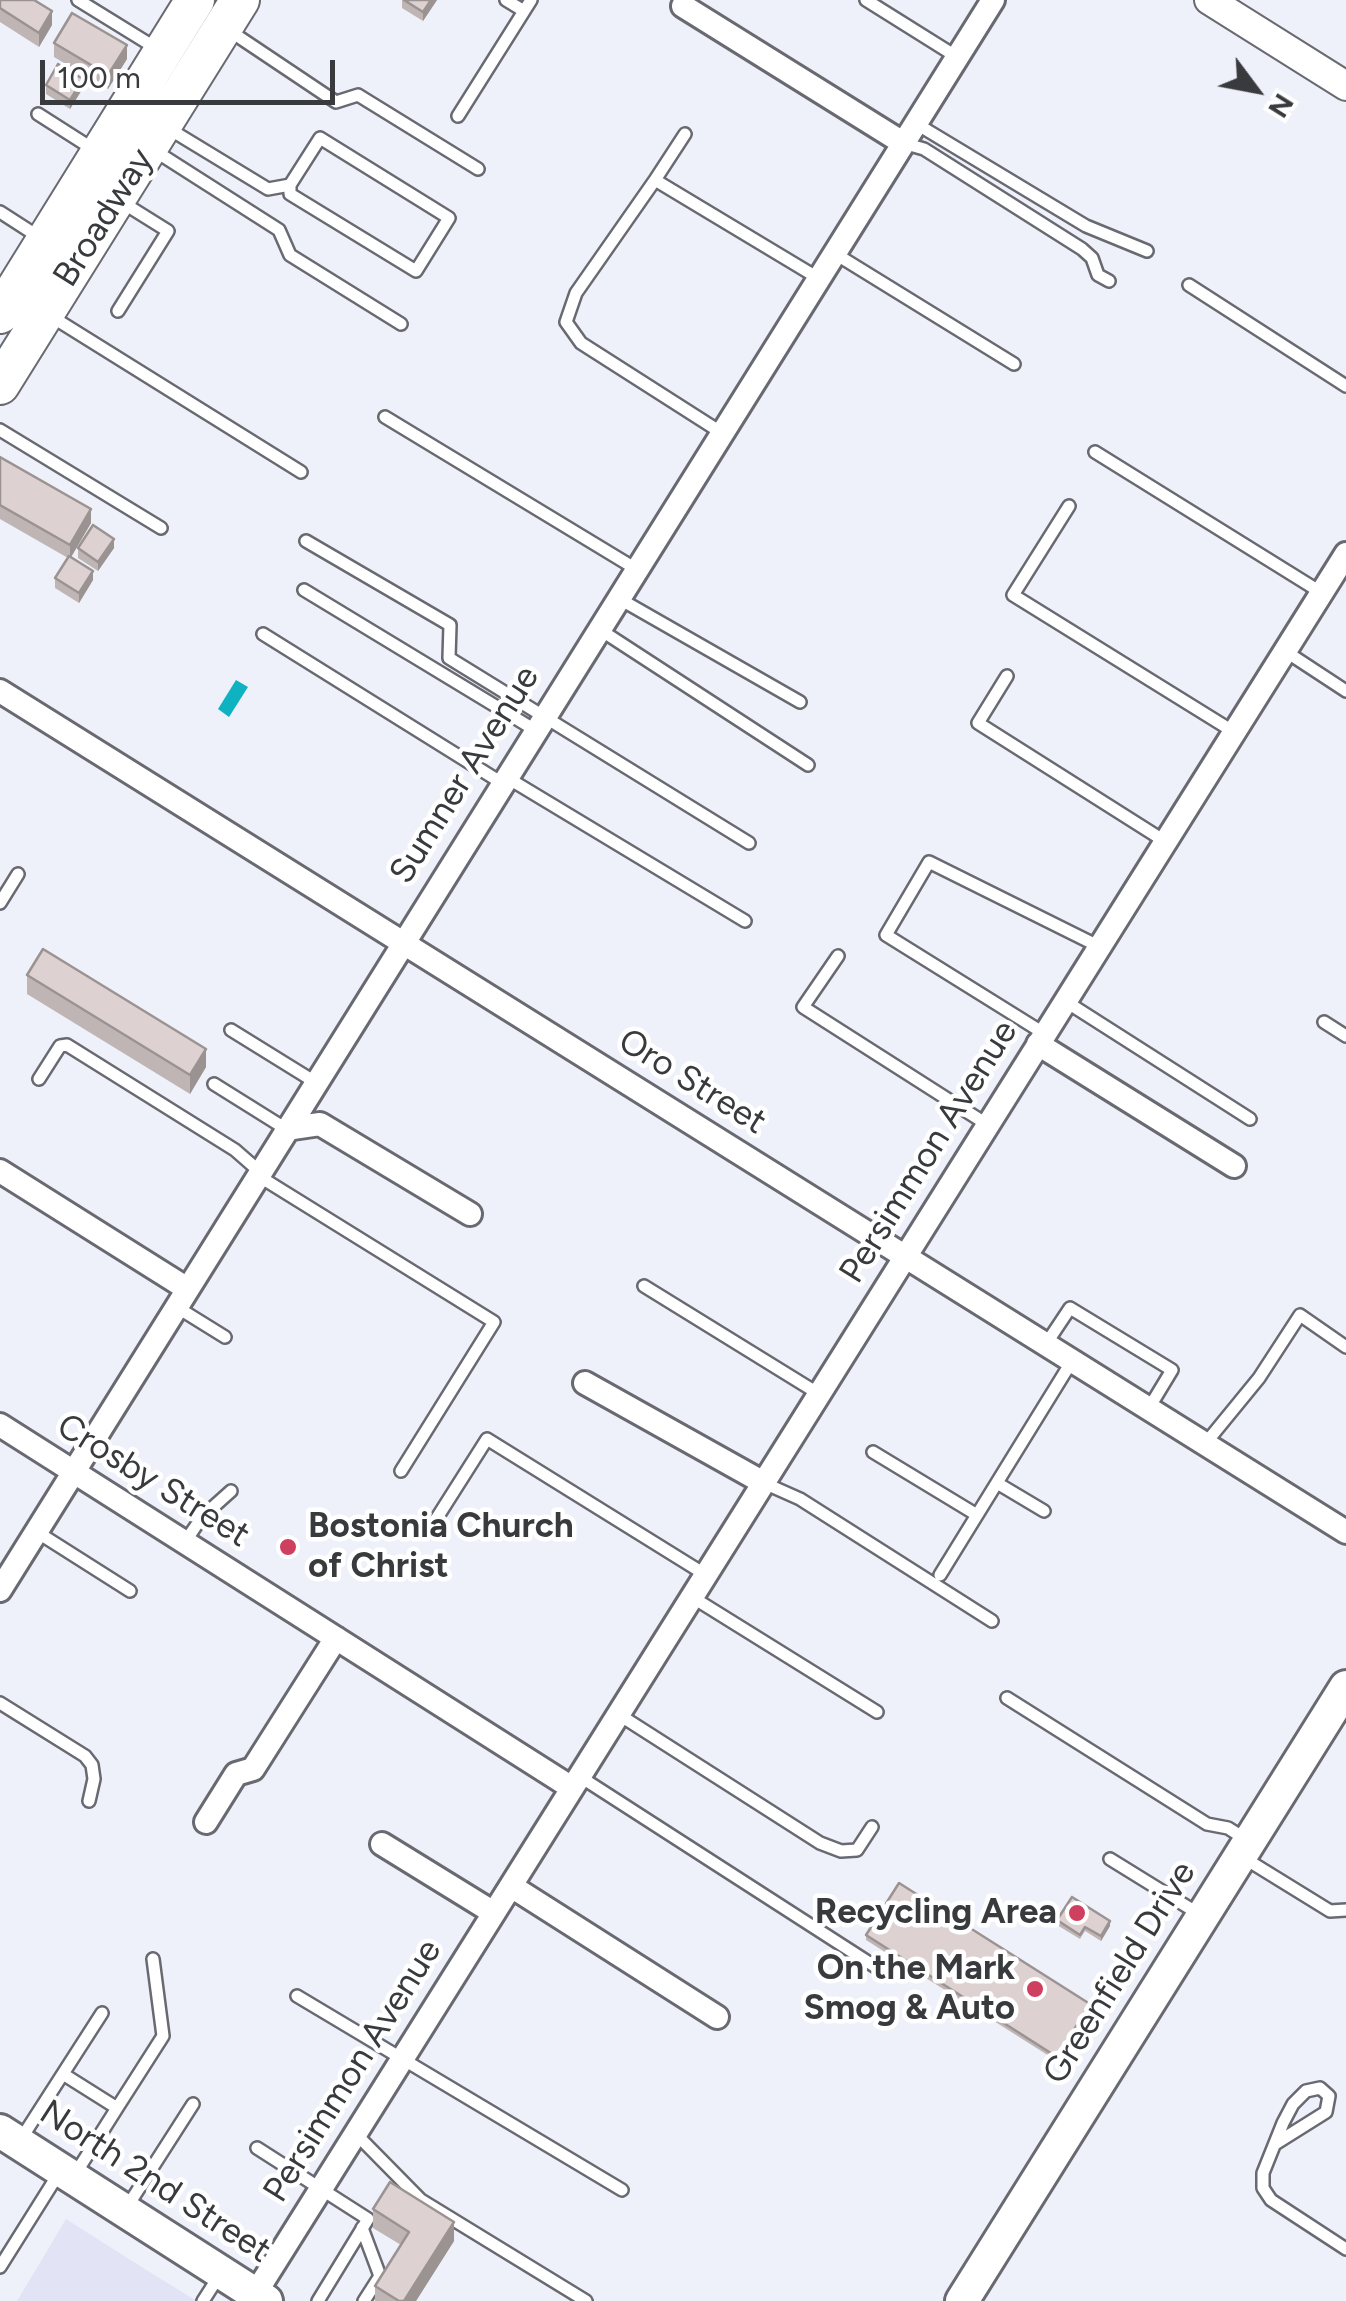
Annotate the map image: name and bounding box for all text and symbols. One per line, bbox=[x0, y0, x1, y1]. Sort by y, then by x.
scale bar bbox=[45, 40, 340, 102]
north arrow bbox=[1206, 40, 1306, 140]
text: 100 m bbox=[57, 59, 141, 96]
text: N bbox=[1261, 88, 1302, 124]
street label: Broadway bbox=[45, 141, 163, 295]
street label: Sumner Avenue bbox=[381, 659, 549, 891]
street label: Persimmon Avenue bbox=[831, 1013, 1027, 1291]
street label: Oro Street bbox=[611, 1020, 773, 1144]
street label: Crosby Street bbox=[49, 1405, 257, 1557]
place label: Bostonia Church of Christ bbox=[308, 1506, 574, 1588]
marker: Bostonia Church of Christ bbox=[277, 1536, 299, 1558]
street label: Greenfield Drive bbox=[1035, 1854, 1205, 2092]
place label: Recycling Area bbox=[815, 1892, 1057, 1934]
marker: Recycling Area bbox=[1066, 1902, 1088, 1924]
street label: Persimmon Avenue bbox=[255, 1932, 451, 2210]
place label: On the Mark Smog & Auto bbox=[804, 1948, 1015, 2030]
marker: On the Mark Smog & Auto bbox=[1024, 1978, 1046, 2000]
street label: North 2nd Street bbox=[32, 2092, 278, 2272]

